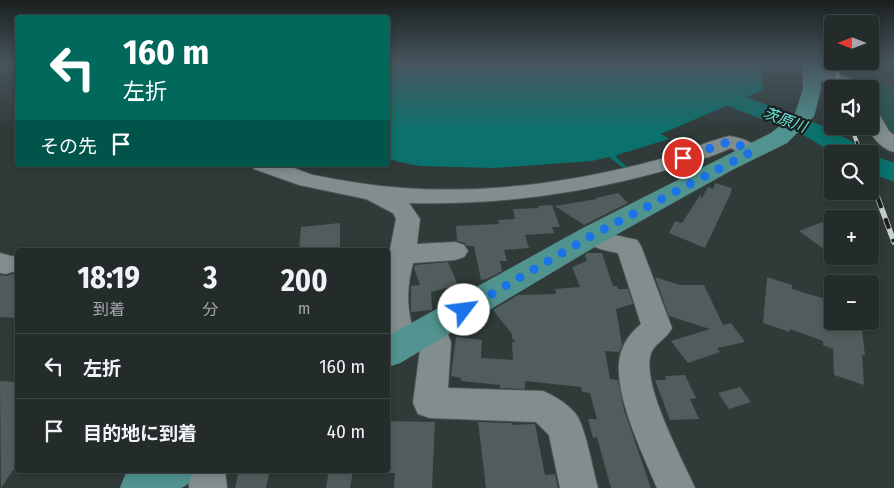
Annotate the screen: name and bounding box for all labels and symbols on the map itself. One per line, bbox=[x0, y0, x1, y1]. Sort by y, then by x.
north arrow bbox=[824, 15, 879, 70]
water label: 茨原川 bbox=[761, 104, 811, 137]
pin bbox=[662, 137, 704, 179]
position arrow bbox=[437, 283, 489, 335]

